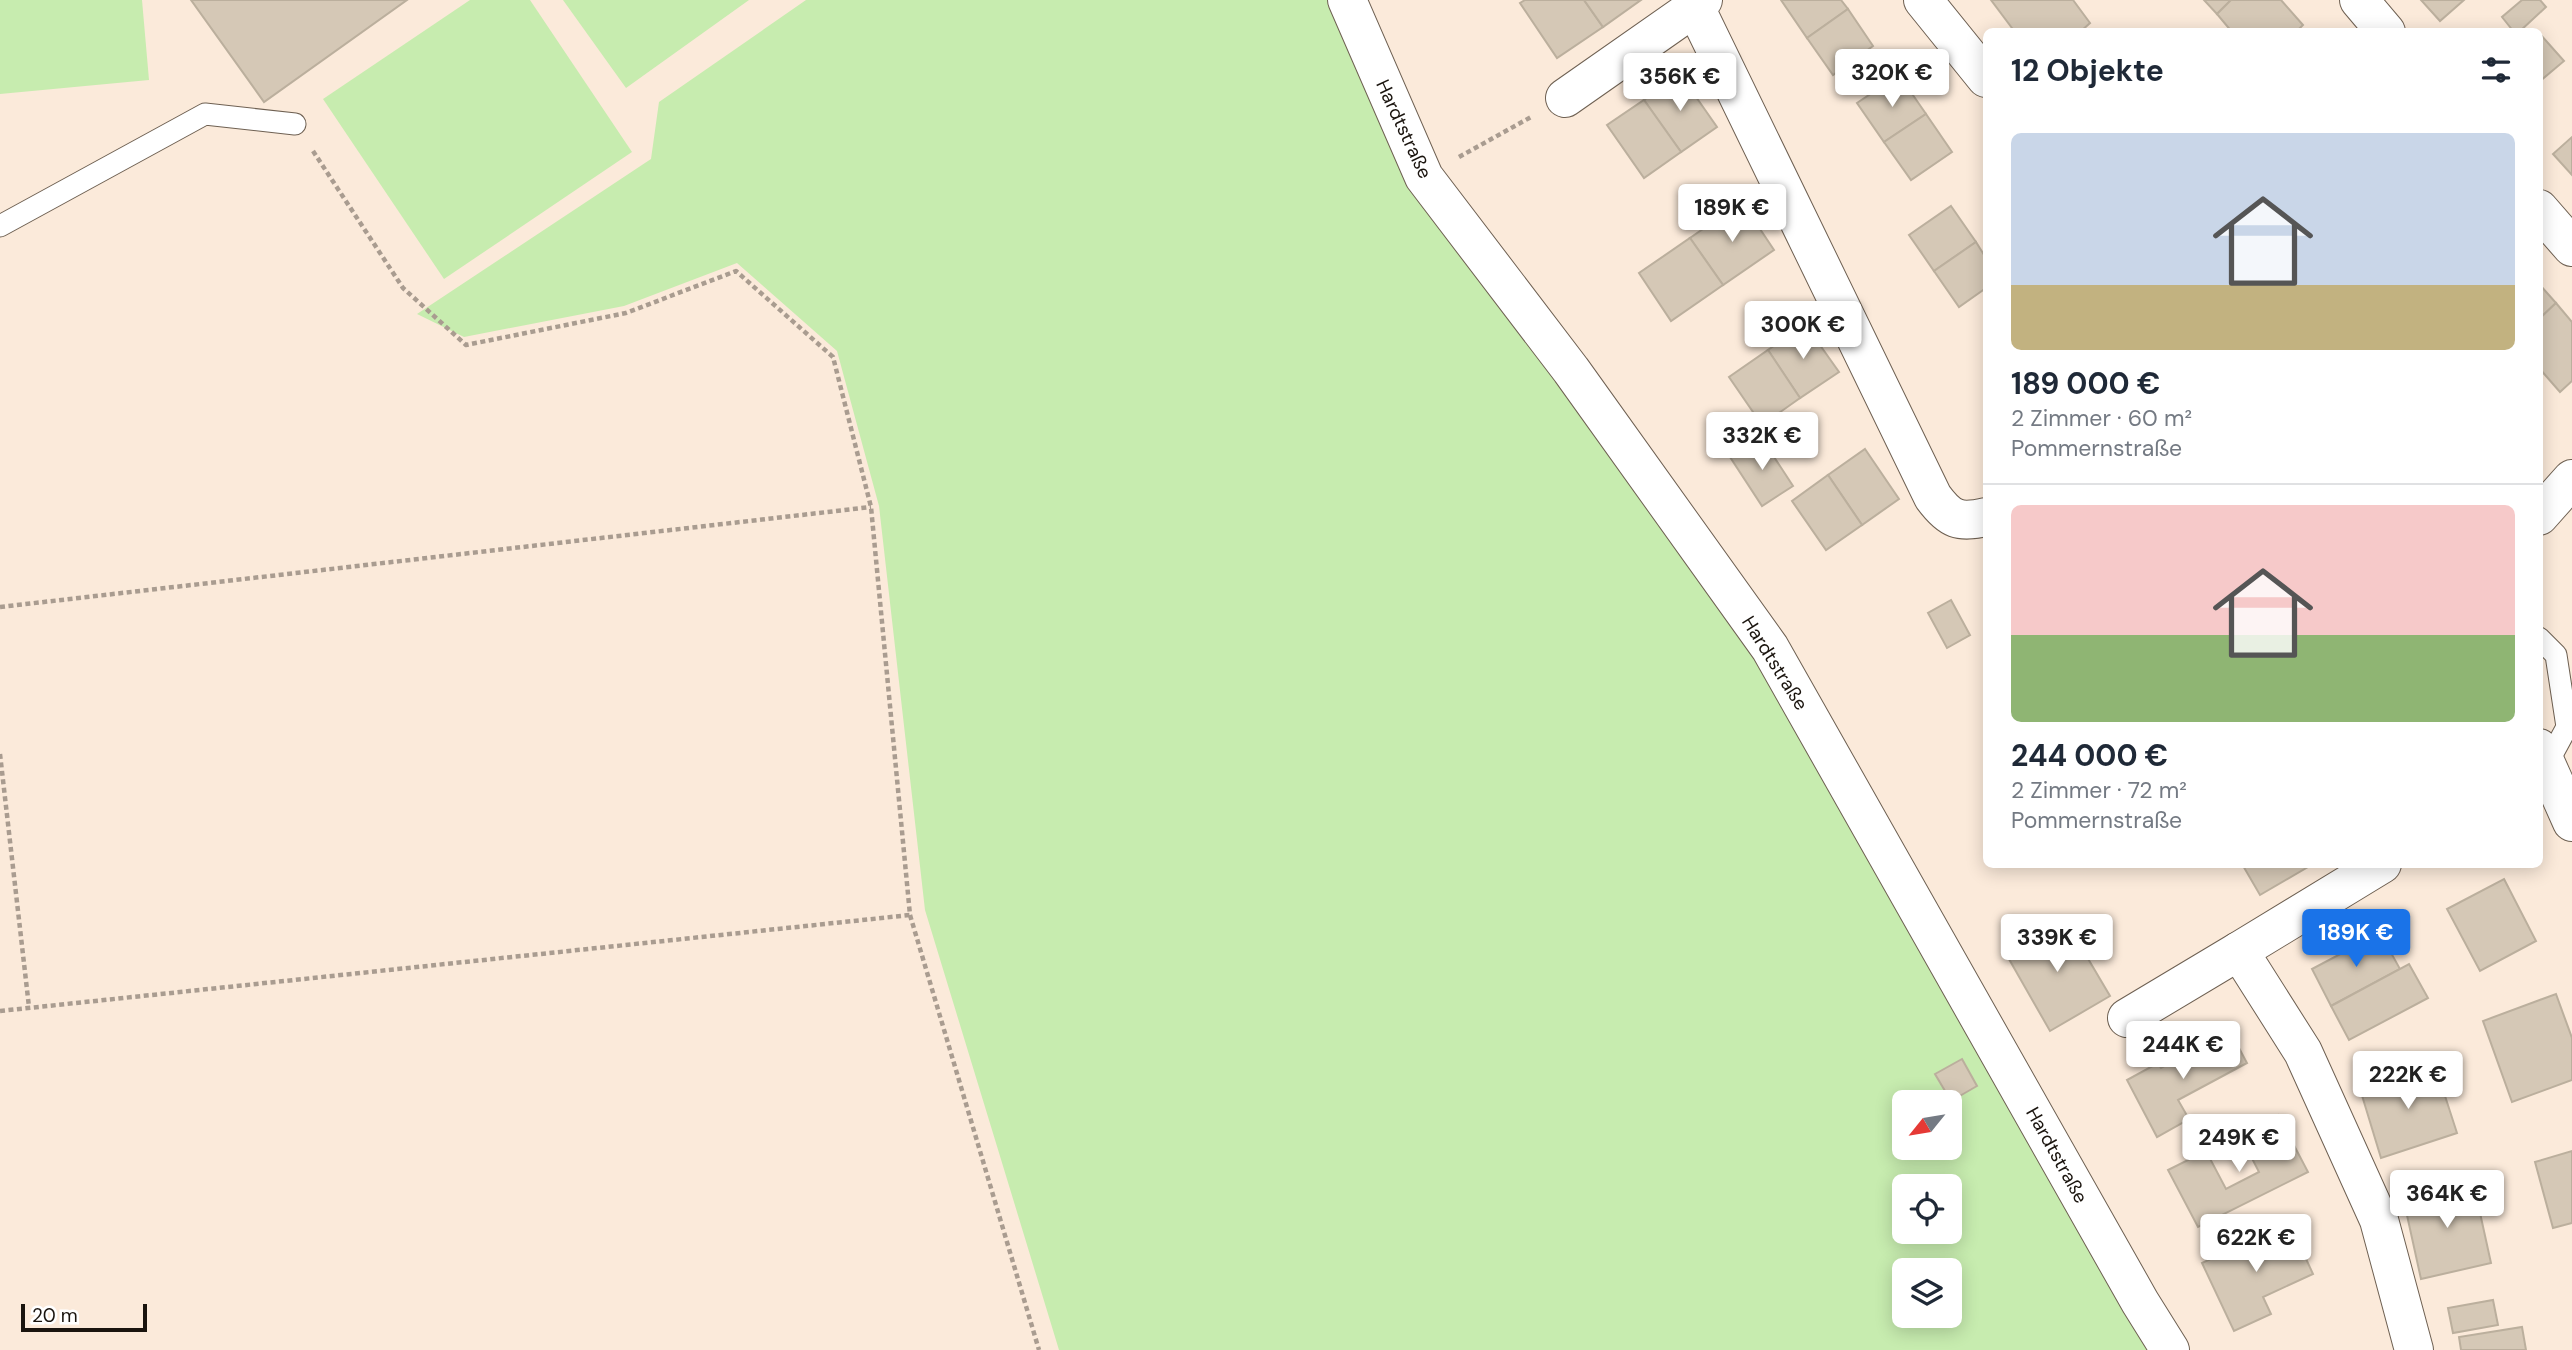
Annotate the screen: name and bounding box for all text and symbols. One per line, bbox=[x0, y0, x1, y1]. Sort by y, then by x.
pin: 320K € bbox=[1835, 50, 1949, 109]
text: 12 Objekte bbox=[2011, 51, 2164, 90]
icon: filters bbox=[2477, 51, 2515, 89]
pin: 356K € bbox=[1623, 54, 1737, 113]
text: 320K € bbox=[1851, 57, 1933, 87]
text: 356K € bbox=[1639, 61, 1721, 91]
street label: Hardtstraße bbox=[1370, 76, 1438, 182]
icon: home bbox=[2200, 178, 2326, 304]
pin: 189K € bbox=[1675, 184, 1789, 244]
text: 189K € bbox=[1694, 192, 1770, 222]
pin: 300K € bbox=[1746, 302, 1860, 361]
text: 300K € bbox=[1761, 309, 1845, 339]
text: 189 000 € bbox=[2011, 364, 2160, 403]
text: 2 Zimmer · 60 m² bbox=[2011, 403, 2192, 433]
pin: 332K € bbox=[1705, 412, 1819, 472]
text: 332K € bbox=[1722, 420, 1802, 450]
text: Pommernstraße bbox=[2011, 433, 2182, 463]
icon: home bbox=[2200, 550, 2326, 676]
street label: Hardtstraße bbox=[1736, 611, 1814, 715]
text: 244 000 € bbox=[2011, 736, 2168, 775]
text: 2 Zimmer · 72 m² bbox=[2011, 775, 2187, 805]
text: Pommernstraße bbox=[2011, 805, 2182, 835]
pin: 189K € bbox=[2299, 909, 2413, 969]
pin: 339K € bbox=[2000, 914, 2114, 974]
text: 189K € bbox=[2318, 917, 2394, 947]
text: 339K € bbox=[2017, 922, 2097, 952]
pin: 244K € bbox=[2126, 1021, 2240, 1081]
text: 244K € bbox=[2142, 1029, 2224, 1059]
pin: 222K € bbox=[2351, 1052, 2465, 1111]
text: 222K € bbox=[2369, 1059, 2447, 1089]
north arrow bbox=[1892, 1090, 1962, 1160]
map controls bbox=[1892, 1090, 1962, 1328]
street label: Hardtstraße bbox=[2020, 1102, 2094, 1208]
pin: 249K € bbox=[2182, 1114, 2296, 1174]
text: 249K € bbox=[2198, 1122, 2280, 1152]
pin: 364K € bbox=[2390, 1170, 2504, 1230]
button: locate bbox=[1892, 1174, 1962, 1244]
text: 364K € bbox=[2406, 1178, 2488, 1208]
pin: 622K € bbox=[2199, 1214, 2313, 1274]
text: 622K € bbox=[2216, 1222, 2296, 1252]
button: layers bbox=[1892, 1258, 1962, 1328]
scale bar bbox=[21, 1301, 147, 1333]
text: 20 m bbox=[32, 1303, 78, 1328]

